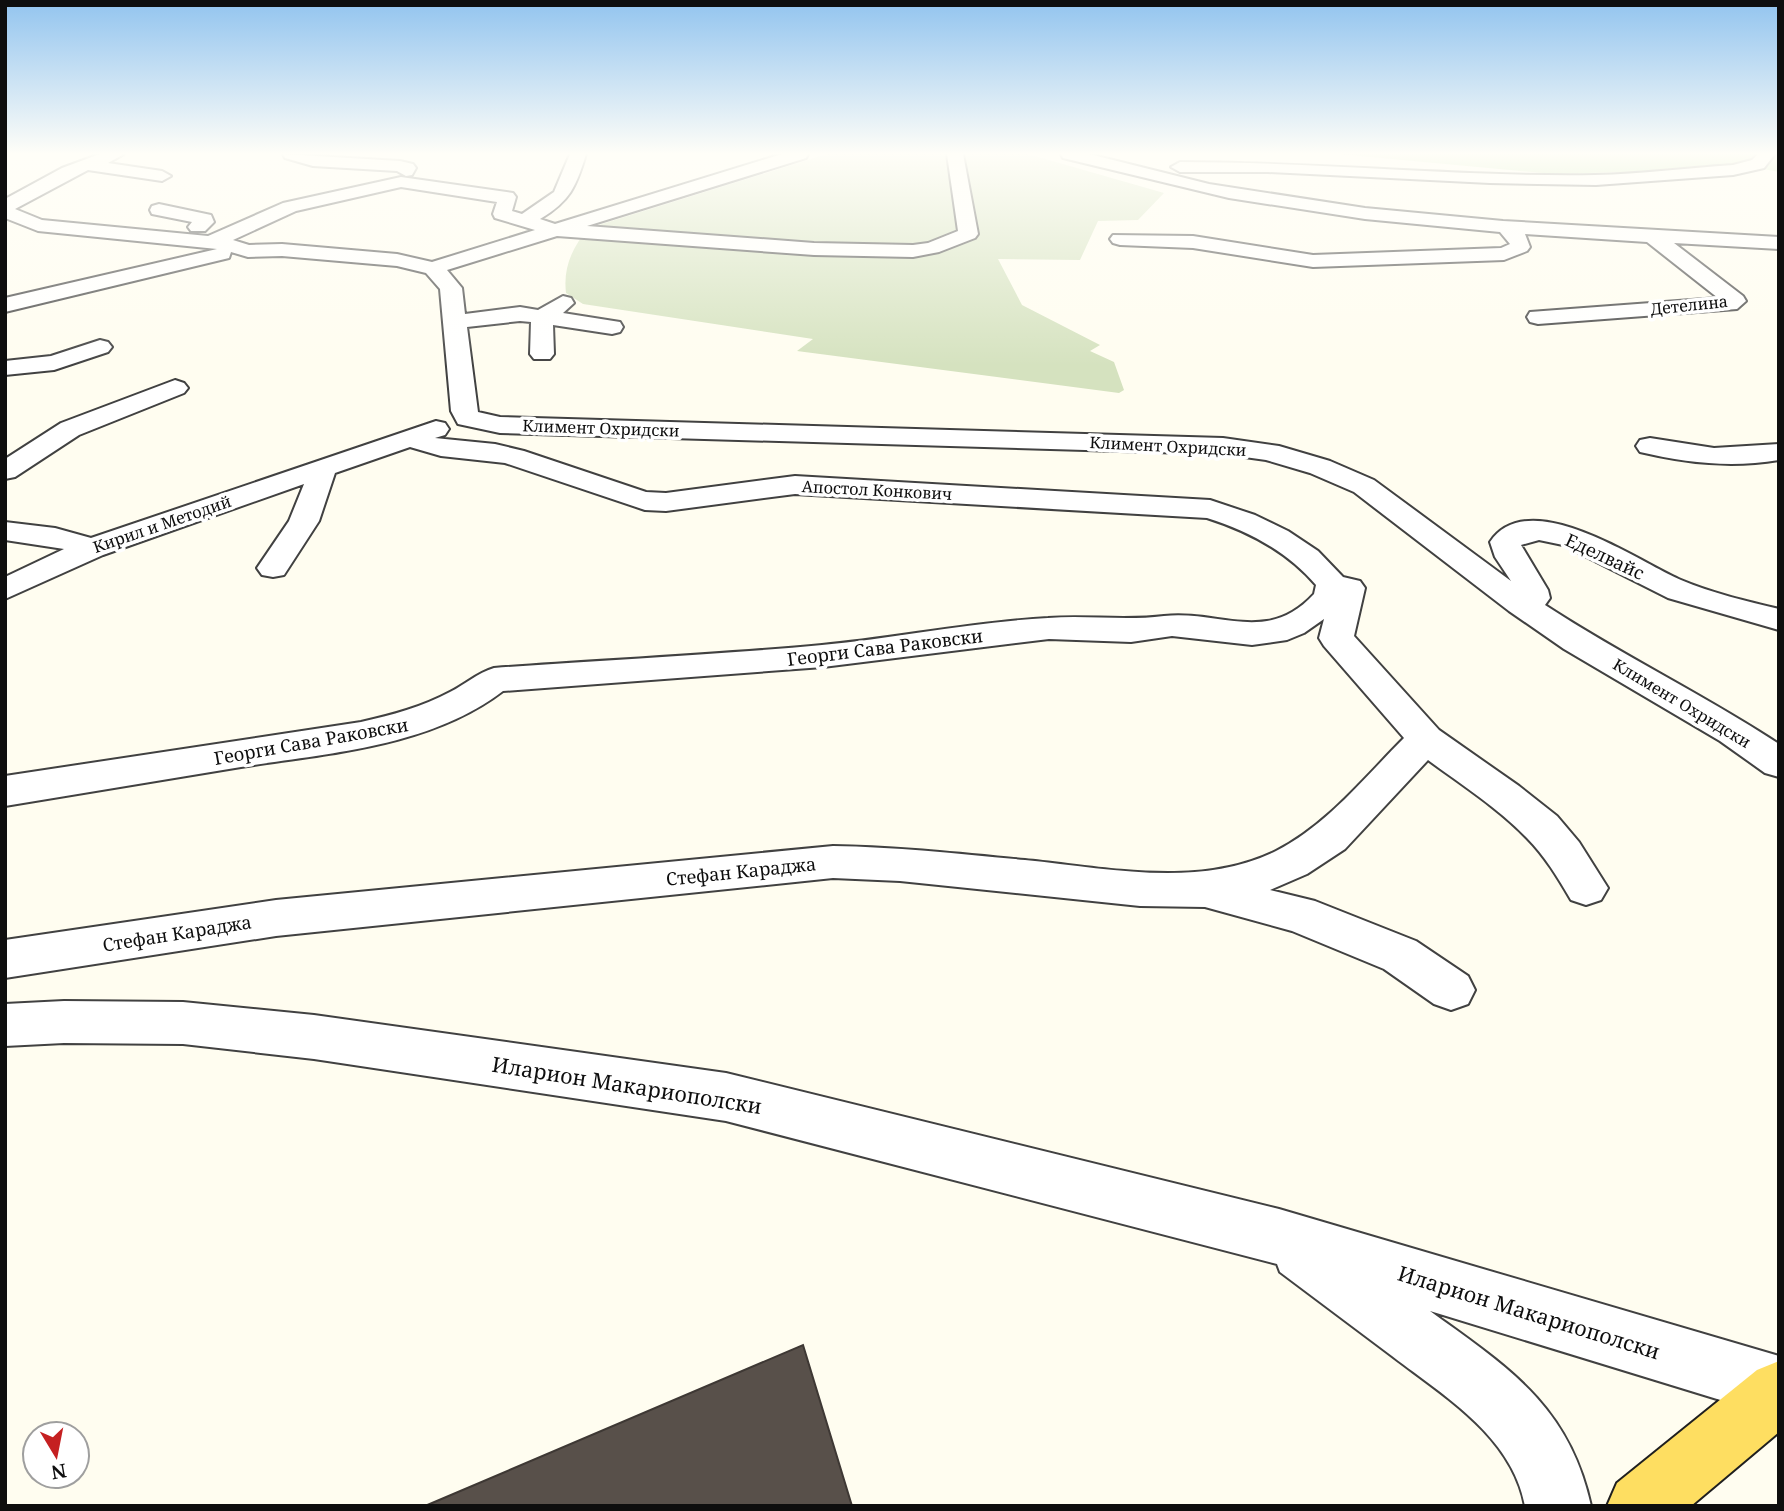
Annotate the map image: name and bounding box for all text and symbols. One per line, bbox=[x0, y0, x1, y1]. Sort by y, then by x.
street label: Детелина bbox=[1649, 290, 1729, 320]
street label: Климент Охридски bbox=[522, 414, 680, 442]
street label: Климент Охридски bbox=[1089, 431, 1247, 461]
street label: Апостол Конкович bbox=[801, 475, 953, 505]
street label: Кирил и Методий bbox=[90, 490, 234, 558]
street label: Еделвайс bbox=[1562, 527, 1648, 585]
street label: Георги Сава Раковски bbox=[786, 623, 984, 671]
street label: Климент Охридски bbox=[1609, 653, 1755, 753]
street label: Георги Сава Раковски bbox=[212, 712, 410, 770]
street label: Стефан Караджа bbox=[665, 851, 817, 891]
street label: Стефан Караджа bbox=[101, 909, 253, 957]
street label: Иларион Макариополски bbox=[490, 1050, 764, 1120]
street label: Иларион Макариополски bbox=[1394, 1259, 1664, 1365]
north arrow bbox=[21, 1420, 91, 1490]
text: N bbox=[49, 1458, 69, 1486]

